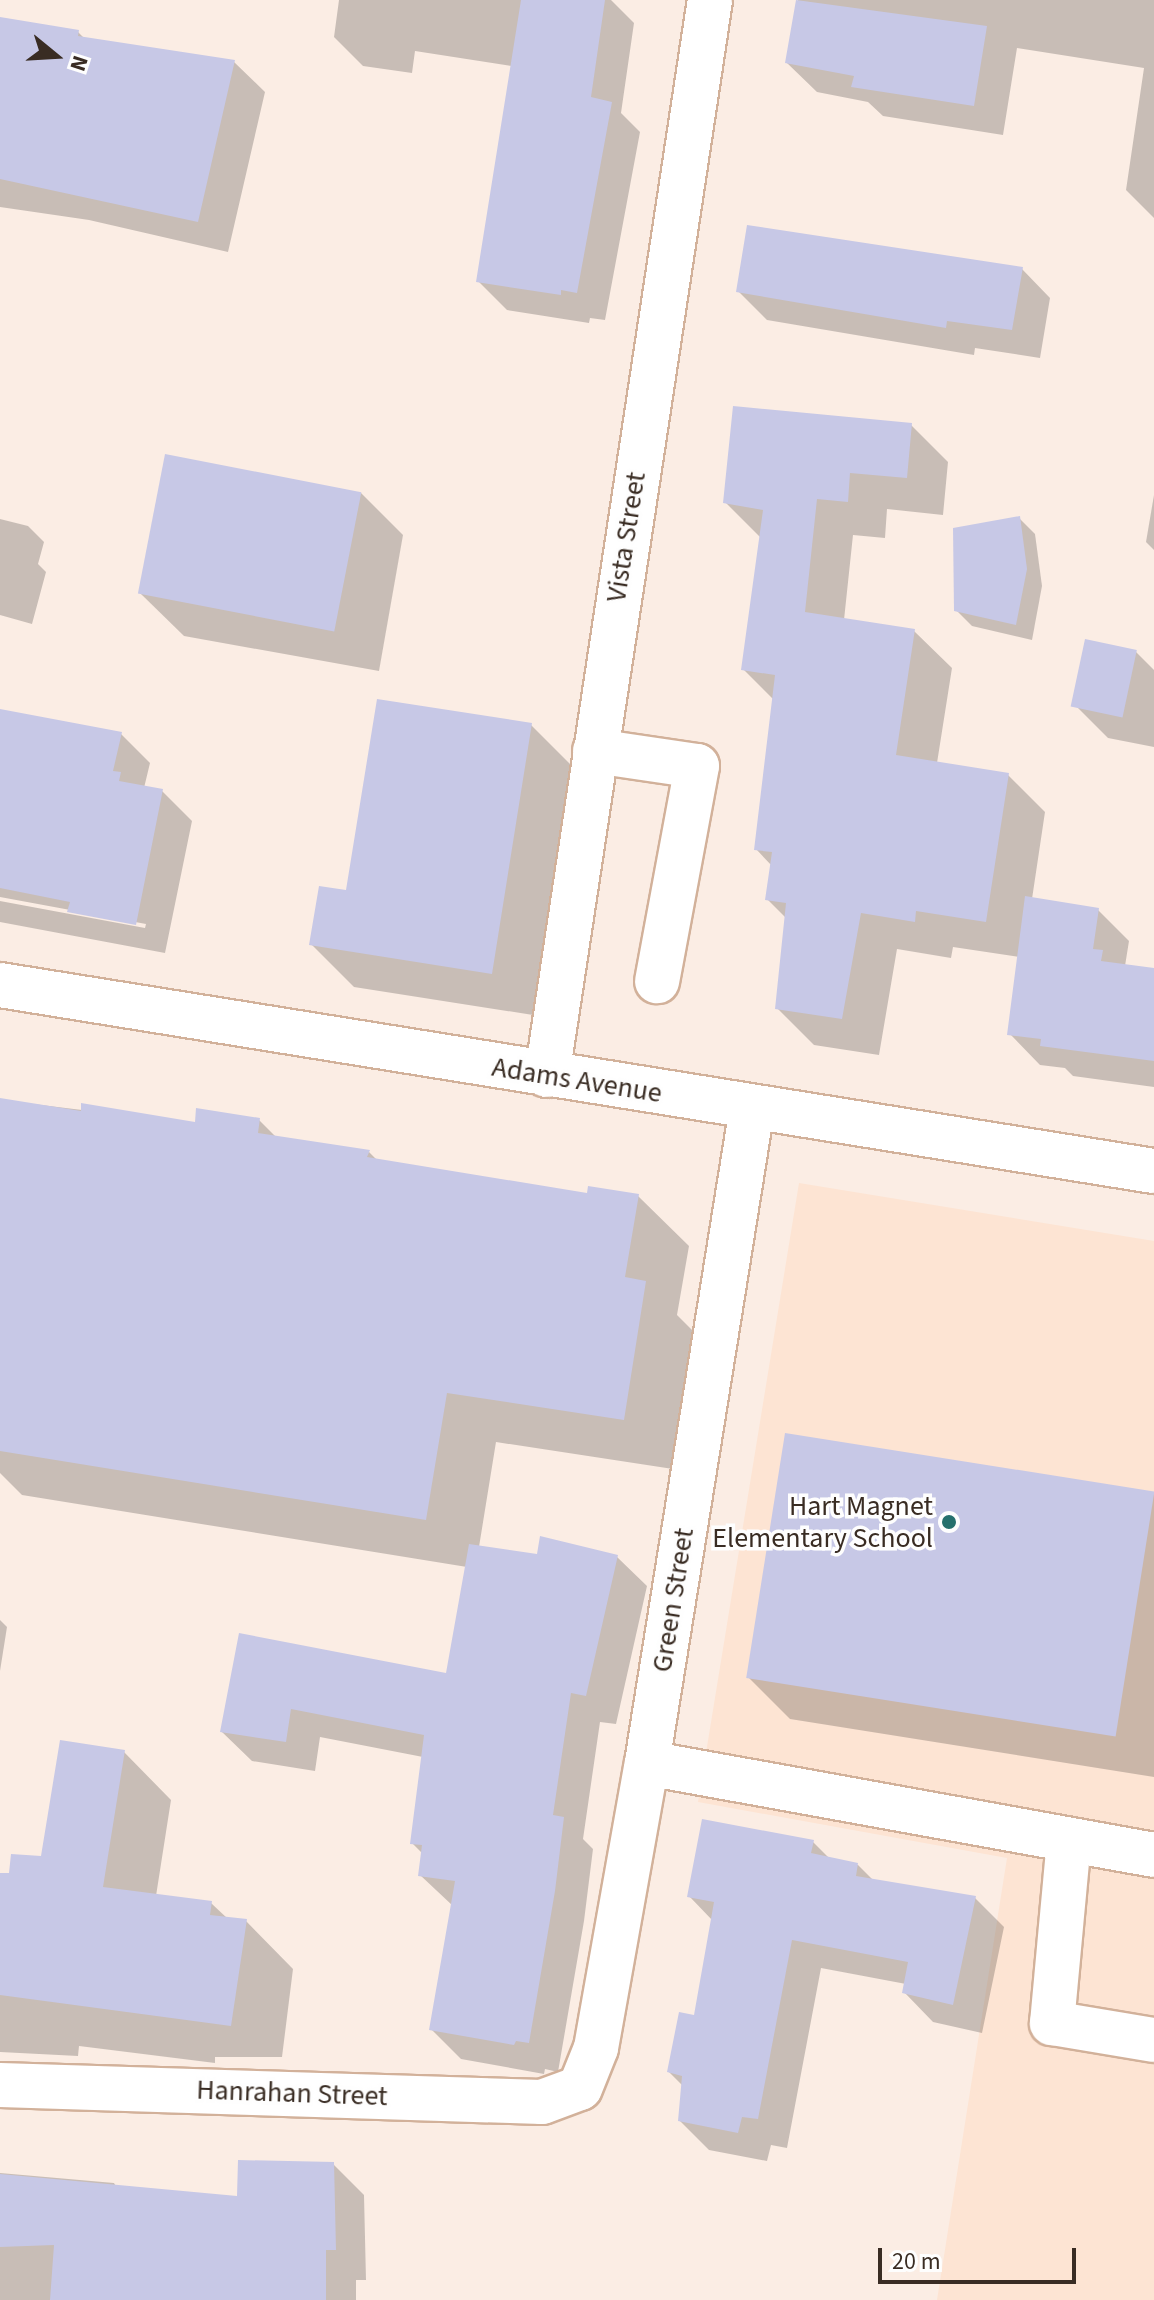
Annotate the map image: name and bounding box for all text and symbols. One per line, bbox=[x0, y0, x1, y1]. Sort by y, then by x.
north arrow bbox=[16, 16, 96, 96]
text: N bbox=[61, 52, 96, 75]
street label: Vista Street bbox=[599, 470, 653, 604]
street label: Adams Avenue bbox=[490, 1050, 664, 1110]
place label: Hart Magnet Elementary School bbox=[712, 1489, 933, 1555]
marker: Hart Magnet Elementary School bbox=[940, 1513, 958, 1531]
street label: Green Street bbox=[645, 1525, 701, 1675]
street label: Hanrahan Street bbox=[196, 2073, 388, 2113]
scale bar bbox=[882, 2232, 1080, 2282]
text: 20 m bbox=[892, 2244, 941, 2279]

